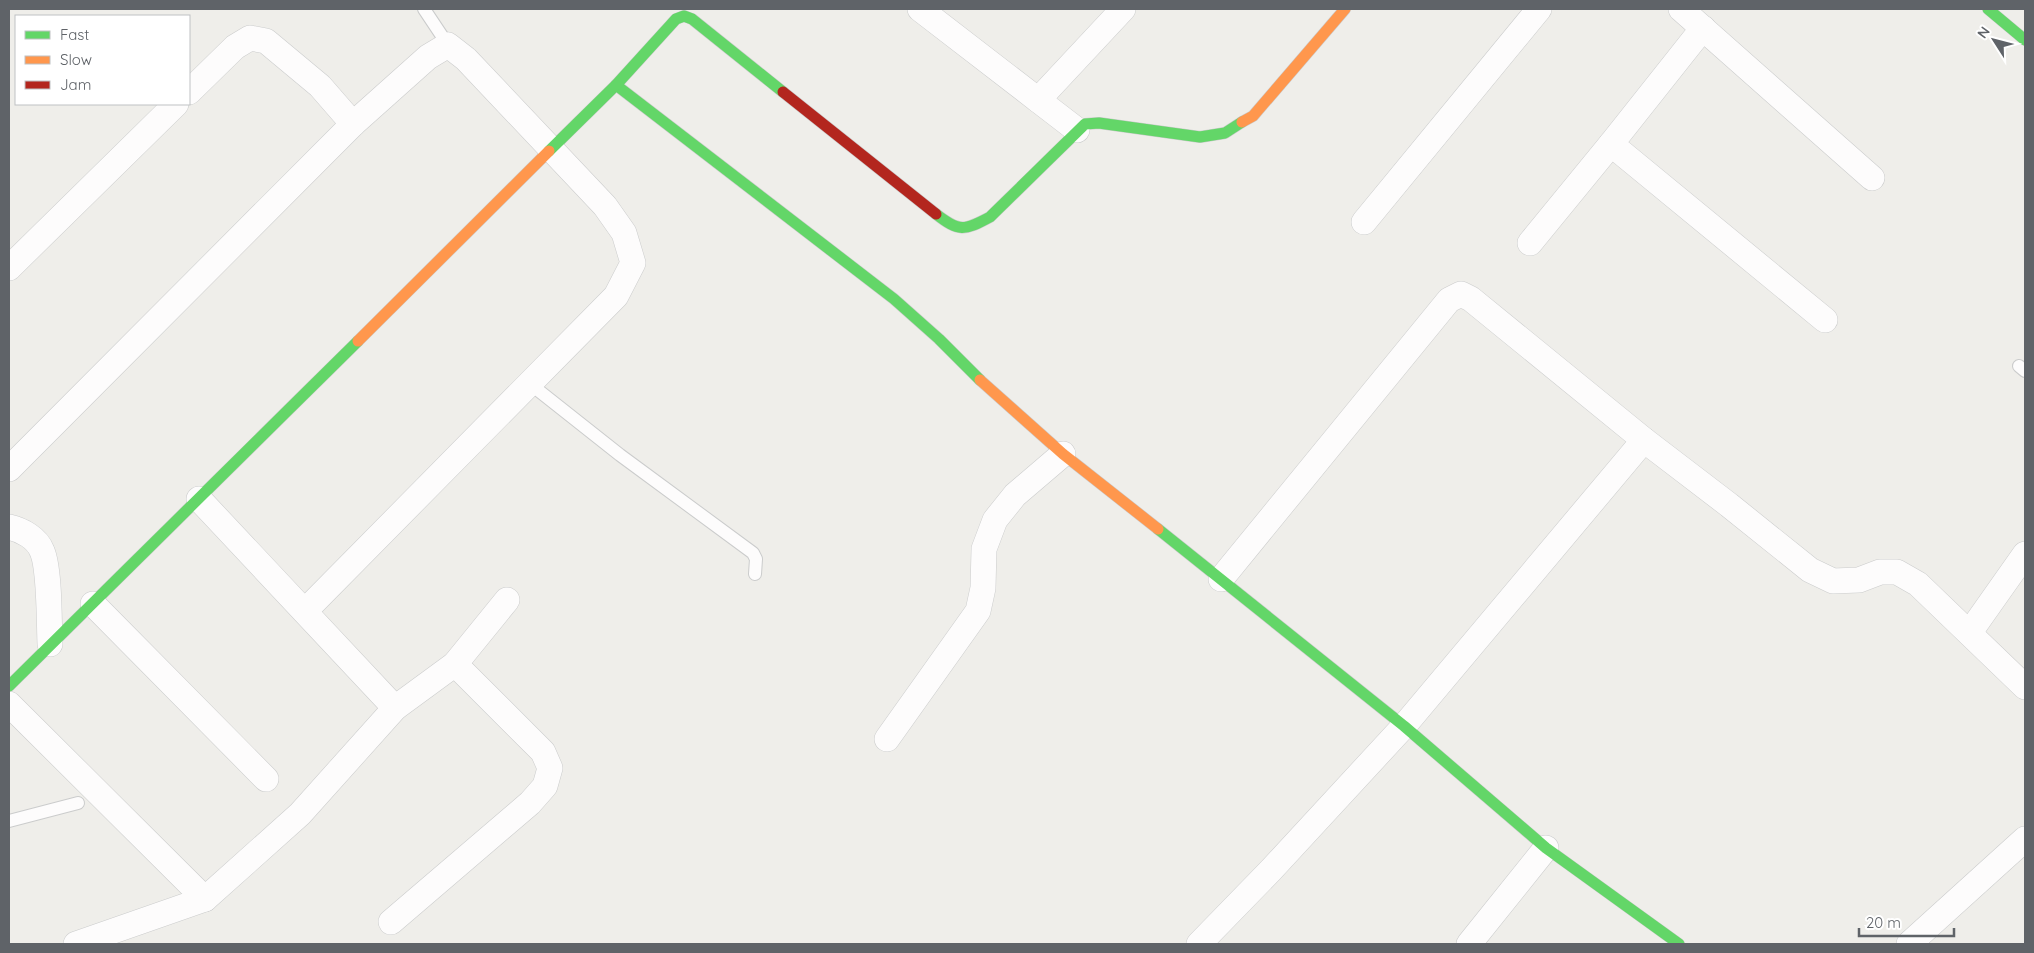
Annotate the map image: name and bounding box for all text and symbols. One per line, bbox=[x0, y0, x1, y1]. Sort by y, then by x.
legend bbox=[15, 15, 190, 105]
north arrow bbox=[1969, 15, 2019, 65]
text: N bbox=[1973, 23, 1994, 42]
text: Fast bbox=[60, 25, 89, 44]
text: Slow bbox=[60, 50, 92, 69]
text: Jam bbox=[60, 75, 91, 94]
scale bar bbox=[1859, 906, 1954, 938]
text: 20 m bbox=[1866, 913, 1901, 932]

